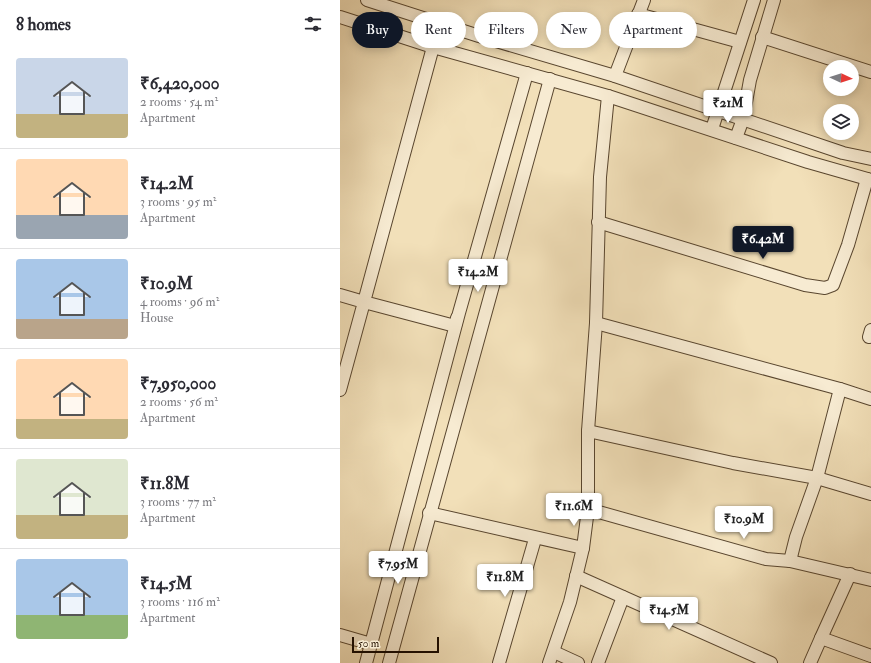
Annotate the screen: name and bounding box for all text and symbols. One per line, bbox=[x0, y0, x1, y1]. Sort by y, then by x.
chip: Buy bbox=[352, 12, 403, 48]
chip: Rent bbox=[411, 12, 466, 48]
chip: Filters bbox=[474, 12, 538, 48]
chip: New bbox=[546, 12, 601, 48]
chip: Apartment bbox=[609, 12, 697, 48]
icon: filters bbox=[302, 13, 324, 35]
text: 8 homes bbox=[16, 14, 71, 35]
north arrow bbox=[823, 60, 859, 96]
map controls bbox=[823, 60, 859, 140]
text: ₹6,420,000 bbox=[140, 73, 219, 94]
icon: home bbox=[48, 74, 96, 122]
pin: ₹21M bbox=[704, 90, 752, 124]
text: 2 rooms · 54 m² bbox=[140, 94, 218, 110]
text: ₹21M bbox=[712, 95, 744, 111]
button: layers bbox=[823, 104, 859, 140]
text: Apartment bbox=[140, 110, 196, 126]
text: ₹14.2M bbox=[140, 173, 194, 194]
icon: home bbox=[48, 175, 96, 223]
text: 3 rooms · 95 m² bbox=[140, 194, 216, 210]
text: Apartment bbox=[140, 210, 196, 226]
pin: ₹6.42M bbox=[730, 226, 796, 260]
text: ₹6.42M bbox=[742, 231, 784, 247]
pin: ₹14.2M bbox=[445, 259, 511, 293]
text: ₹14.2M bbox=[457, 264, 499, 280]
text: ₹10.9M bbox=[140, 273, 193, 294]
icon: home bbox=[48, 275, 96, 323]
text: 4 rooms · 96 m² bbox=[140, 294, 219, 310]
text: House bbox=[140, 310, 173, 326]
text: ₹7,950,000 bbox=[140, 373, 216, 394]
icon: home bbox=[48, 375, 96, 423]
text: 2 rooms · 56 m² bbox=[140, 394, 218, 410]
text: Apartment bbox=[140, 410, 196, 426]
text: ₹11.8M bbox=[140, 473, 190, 494]
icon: home bbox=[48, 475, 96, 523]
pin: ₹11.6M bbox=[541, 493, 607, 527]
text: 3 rooms · 77 m² bbox=[140, 494, 216, 510]
text: ₹11.6M bbox=[555, 498, 593, 514]
pin: ₹10.9M bbox=[711, 506, 777, 540]
text: Apartment bbox=[140, 510, 196, 526]
text: ₹10.9M bbox=[724, 511, 764, 527]
pin: ₹7.95M bbox=[365, 551, 431, 585]
text: ₹7.95M bbox=[378, 556, 418, 572]
pin: ₹11.8M bbox=[472, 564, 538, 598]
text: ₹11.8M bbox=[486, 569, 524, 585]
text: ₹14.5M bbox=[140, 573, 192, 594]
icon: home bbox=[48, 575, 96, 623]
text: 3 rooms · 116 m² bbox=[140, 594, 220, 610]
pin: ₹14.5M bbox=[636, 597, 702, 631]
text: ₹14.5M bbox=[649, 602, 689, 618]
text: Apartment bbox=[140, 610, 196, 626]
scale bar bbox=[352, 635, 439, 654]
text: 50 m bbox=[358, 637, 379, 650]

